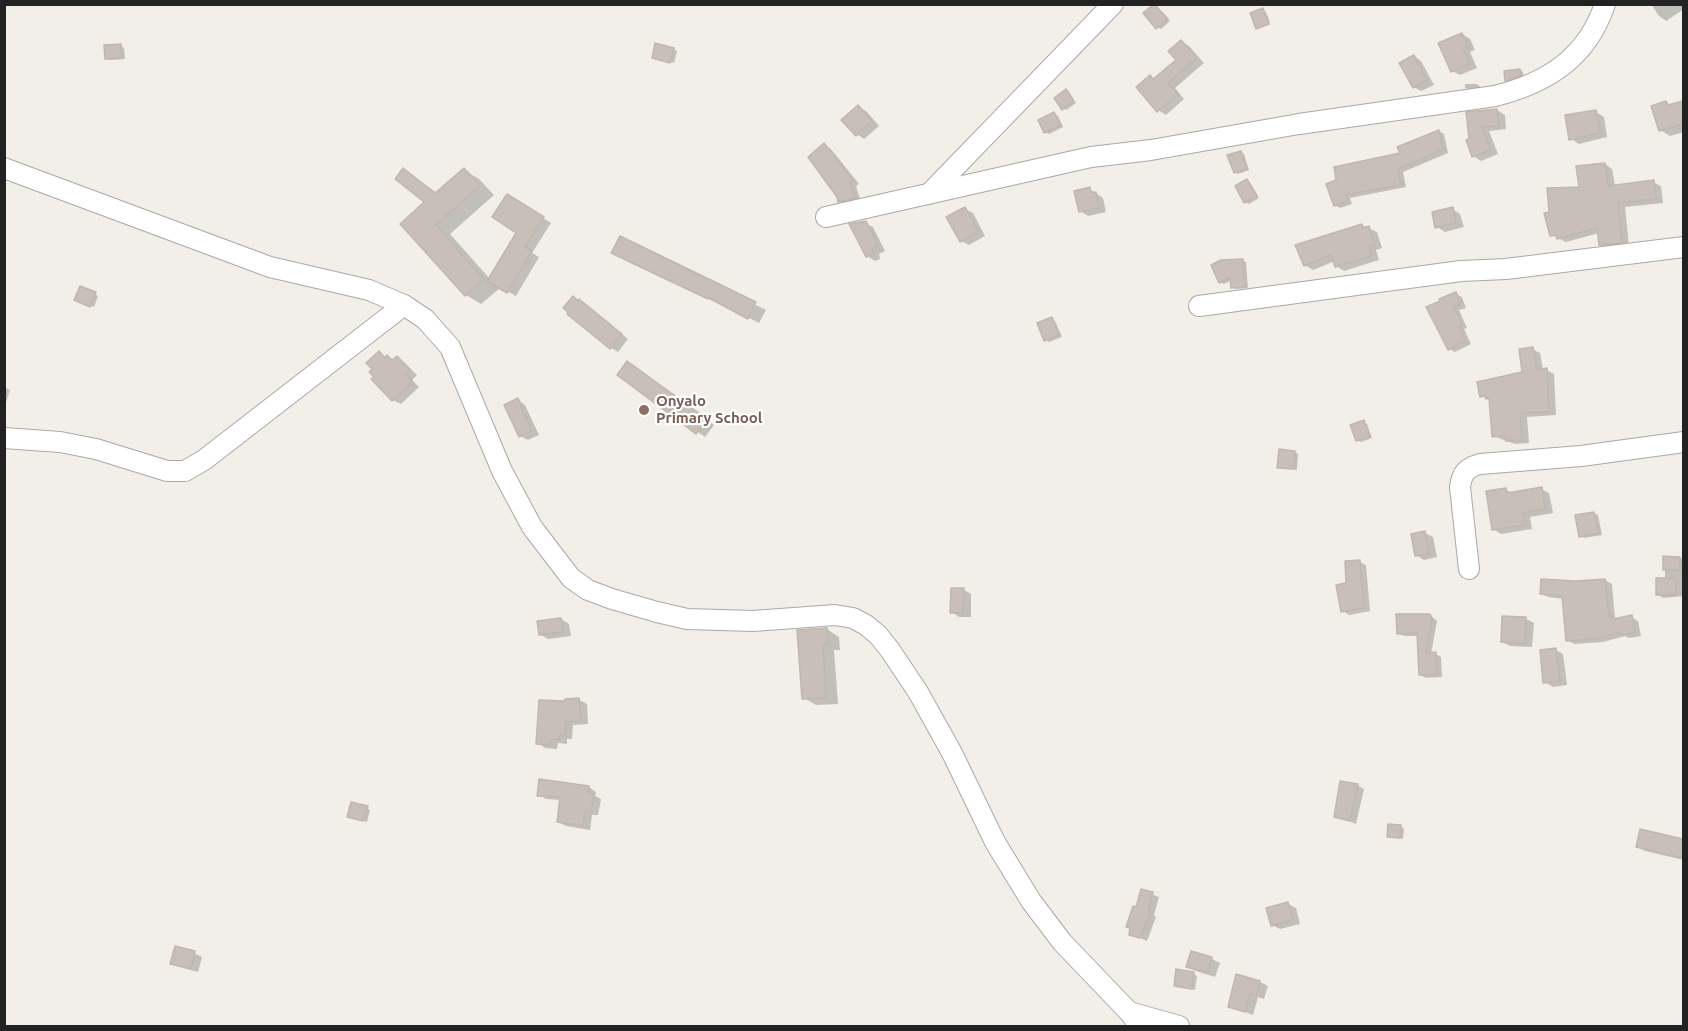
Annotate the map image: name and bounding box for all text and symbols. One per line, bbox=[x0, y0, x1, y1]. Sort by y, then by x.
place label: Onyalo Primary School bbox=[656, 392, 762, 427]
marker: Onyalo Primary School bbox=[637, 403, 651, 417]

